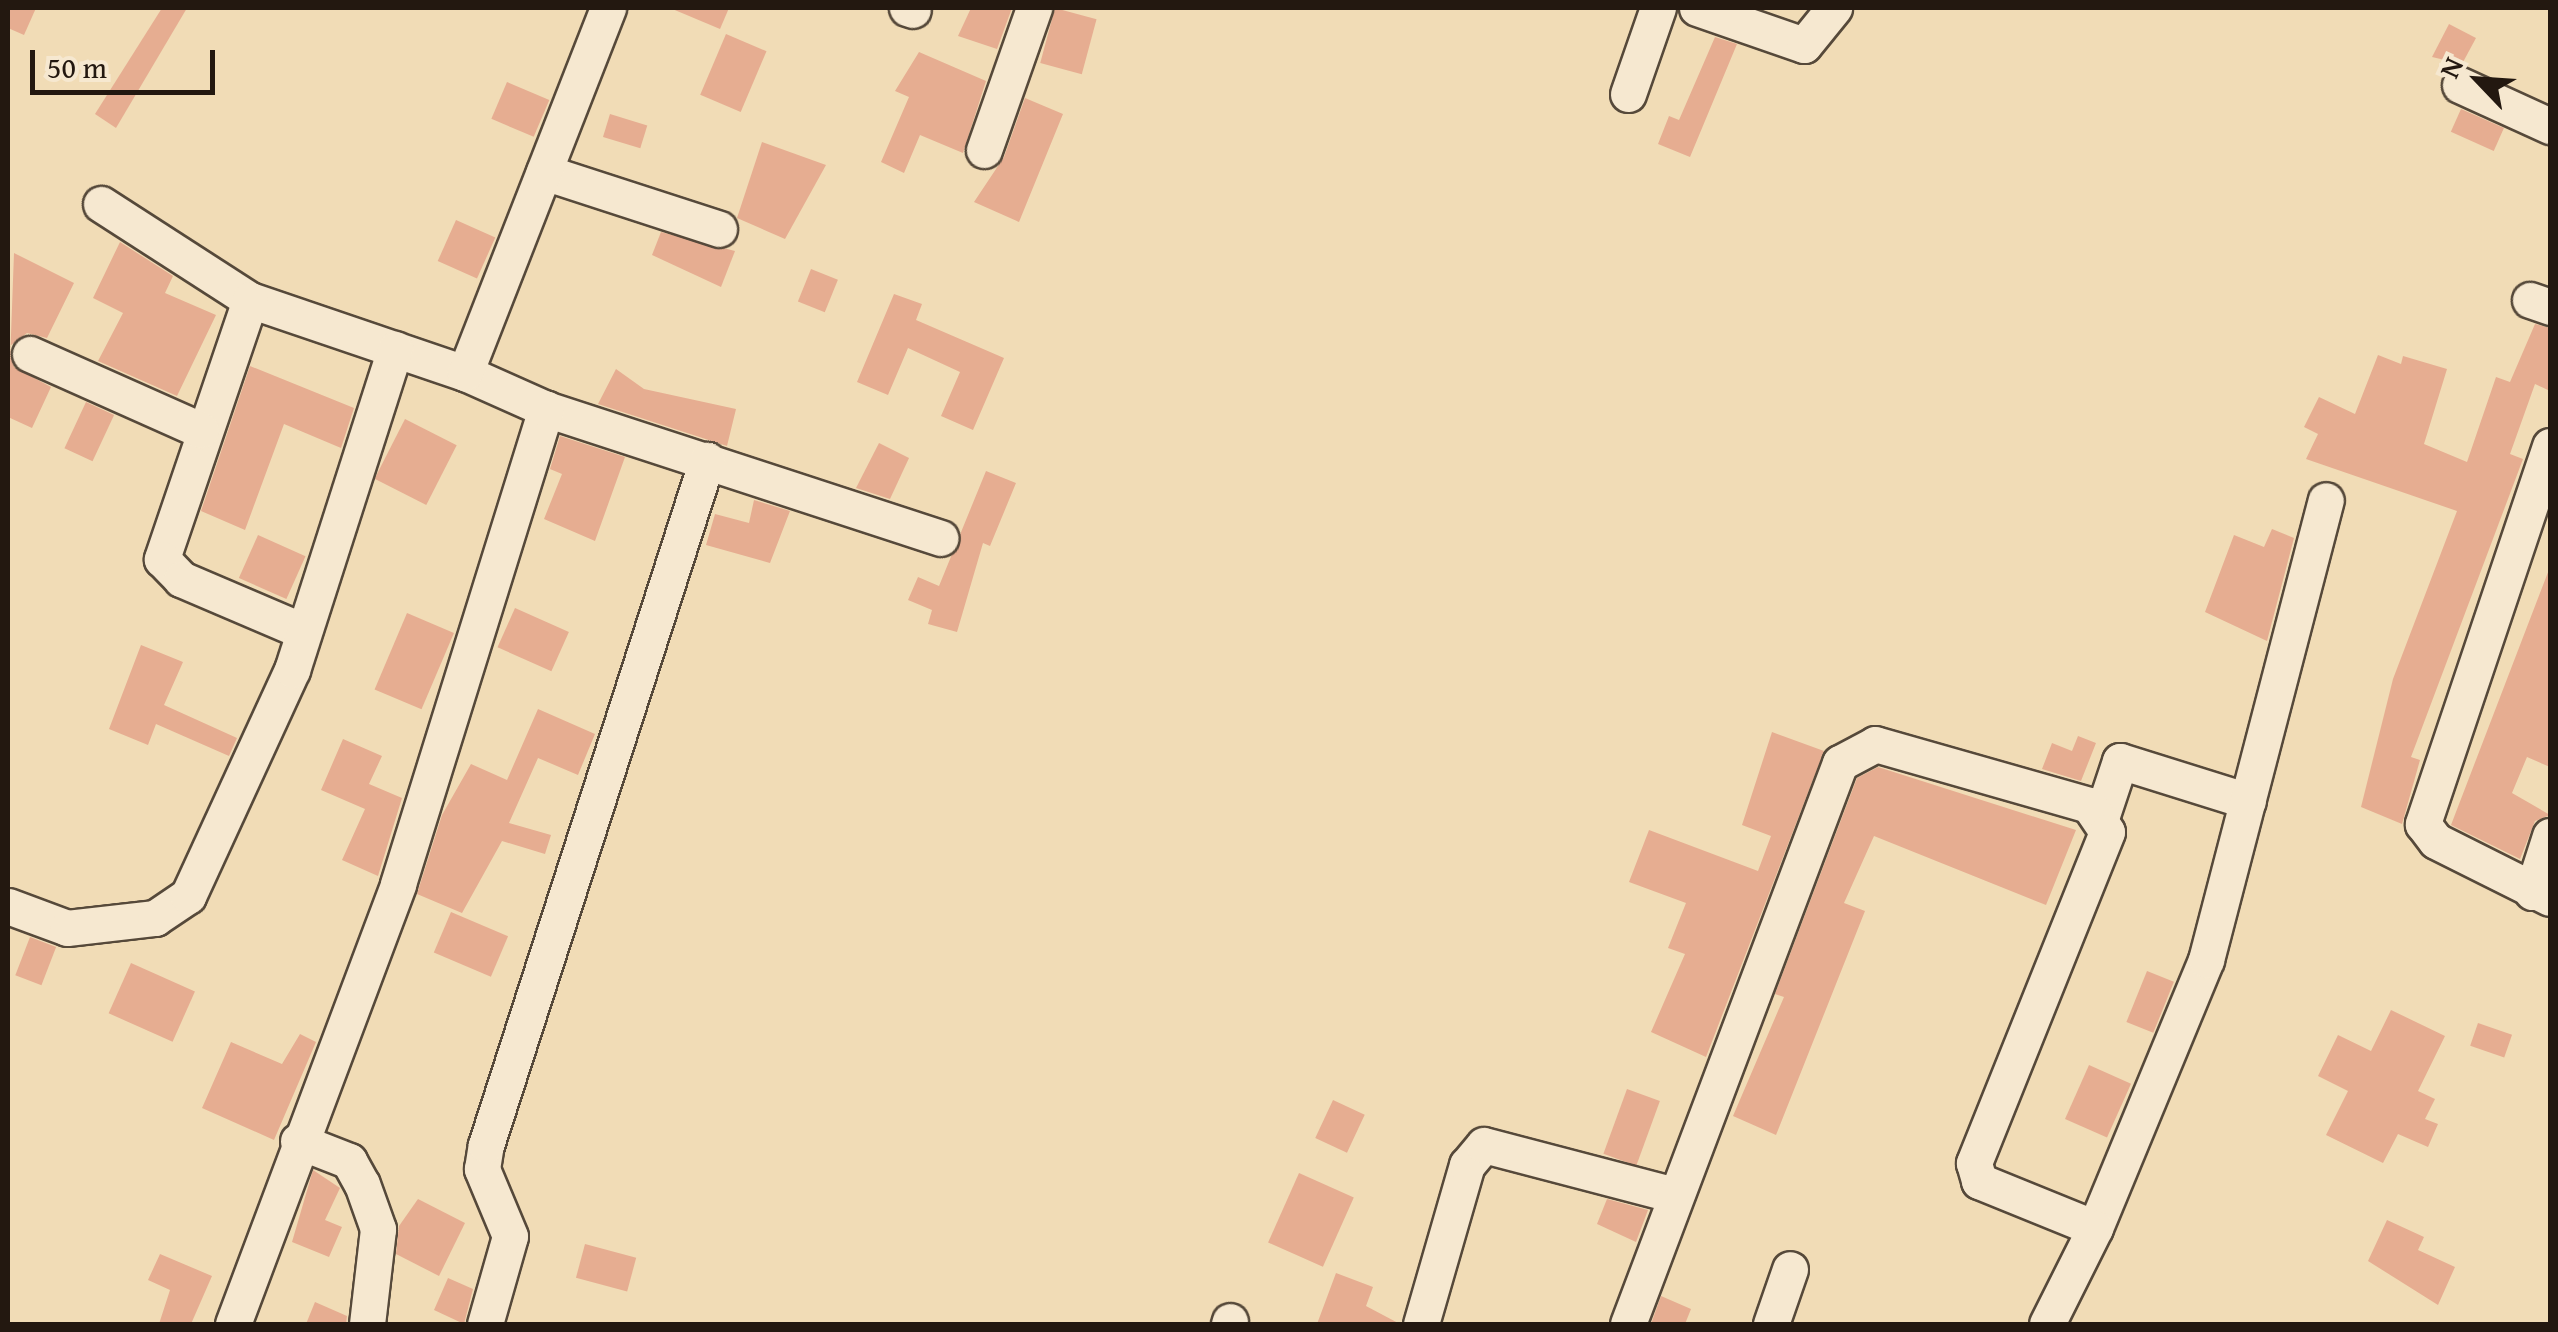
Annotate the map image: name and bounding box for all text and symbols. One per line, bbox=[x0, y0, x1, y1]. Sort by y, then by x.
scale bar bbox=[35, 30, 220, 92]
north arrow bbox=[2428, 30, 2528, 130]
text: 50 m bbox=[47, 45, 107, 89]
text: N bbox=[2428, 50, 2473, 84]

